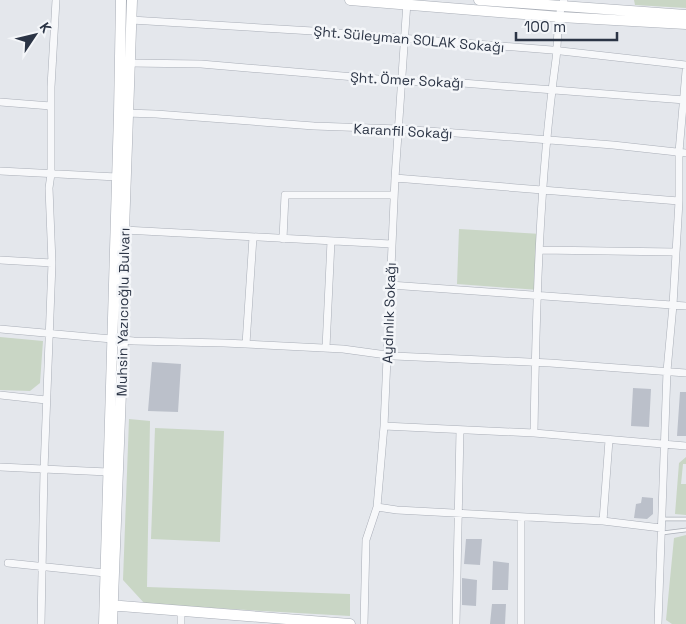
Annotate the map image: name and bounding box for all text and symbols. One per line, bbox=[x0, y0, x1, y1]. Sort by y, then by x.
north arrow bbox=[10, 10, 60, 60]
scale bar bbox=[516, 10, 617, 42]
text: 100 m bbox=[524, 17, 566, 36]
text: K bbox=[36, 19, 56, 36]
street label: Şht. Süleyman SOLAK Sokağı bbox=[313, 22, 505, 56]
street label: Şht. Ömer Sokağı bbox=[350, 68, 464, 92]
street label: Karanfil Sokağı bbox=[353, 119, 453, 143]
street label: Muhsin Yazıcıoğlu Bulvarı bbox=[113, 228, 133, 396]
street label: Aydınlık Sokağı bbox=[378, 262, 400, 364]

